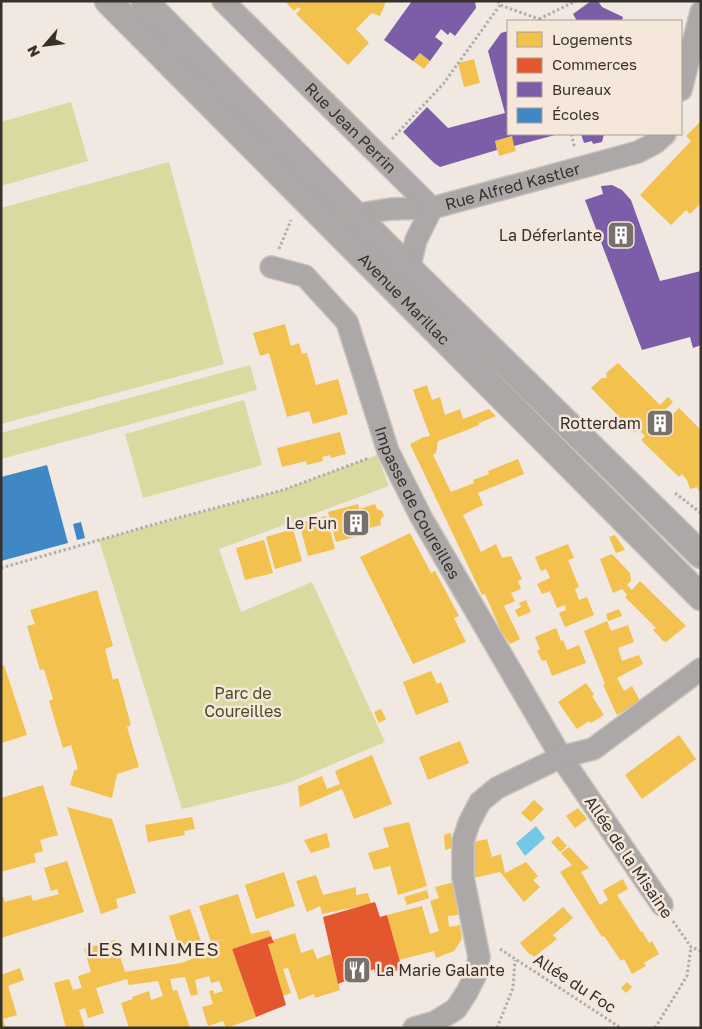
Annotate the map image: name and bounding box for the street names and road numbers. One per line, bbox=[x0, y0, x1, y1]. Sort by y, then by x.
street label: Rue Jean Perrin bbox=[301, 78, 401, 177]
street label: Rue Alfred Kastler bbox=[443, 158, 582, 214]
street label: Avenue Marillac bbox=[354, 248, 455, 349]
street label: Impasse de Coureilles bbox=[371, 424, 465, 583]
street label: Allée de la Misaine bbox=[581, 792, 677, 922]
street label: Allée du Foc bbox=[530, 949, 620, 1017]

